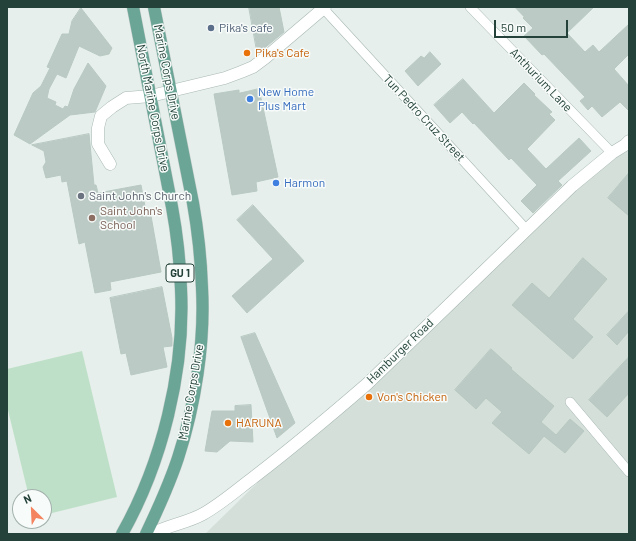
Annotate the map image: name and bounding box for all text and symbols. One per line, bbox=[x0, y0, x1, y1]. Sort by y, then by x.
scale bar bbox=[496, 12, 570, 38]
text: 50 m bbox=[501, 20, 526, 34]
place label: Pika's cafe bbox=[219, 21, 273, 35]
street label: Marine Corps Drive bbox=[151, 23, 183, 121]
marker: Pika's cafe bbox=[206, 23, 216, 33]
street label: North Marine Corps Drive bbox=[134, 43, 172, 173]
street label: Anthurium Lane bbox=[507, 45, 575, 115]
place label: Pika's Cafe bbox=[255, 46, 310, 60]
marker: Pika's Cafe bbox=[242, 48, 252, 58]
street label: Tun Pedro Cruz Street bbox=[380, 72, 468, 164]
place label: New Home Plus Mart bbox=[258, 85, 314, 113]
marker: New Home Plus Mart bbox=[245, 94, 255, 104]
place label: Harmon bbox=[284, 176, 325, 190]
marker: Harmon bbox=[271, 178, 281, 188]
place label: Saint John's Church bbox=[89, 189, 191, 203]
marker: Saint John's Church bbox=[76, 191, 86, 201]
place label: Saint John's School bbox=[100, 204, 162, 232]
marker: Saint John's School bbox=[87, 213, 97, 223]
road number: GU 1 bbox=[166, 264, 194, 282]
street label: Hamburger Road bbox=[364, 316, 436, 386]
street label: Marine Corps Drive bbox=[175, 343, 207, 441]
place label: Von's Chicken bbox=[377, 390, 447, 404]
marker: Von's Chicken bbox=[364, 392, 374, 402]
place label: HARUNA bbox=[236, 416, 282, 430]
marker: HARUNA bbox=[223, 418, 233, 428]
north arrow bbox=[12, 489, 52, 529]
text: N bbox=[21, 491, 33, 506]

